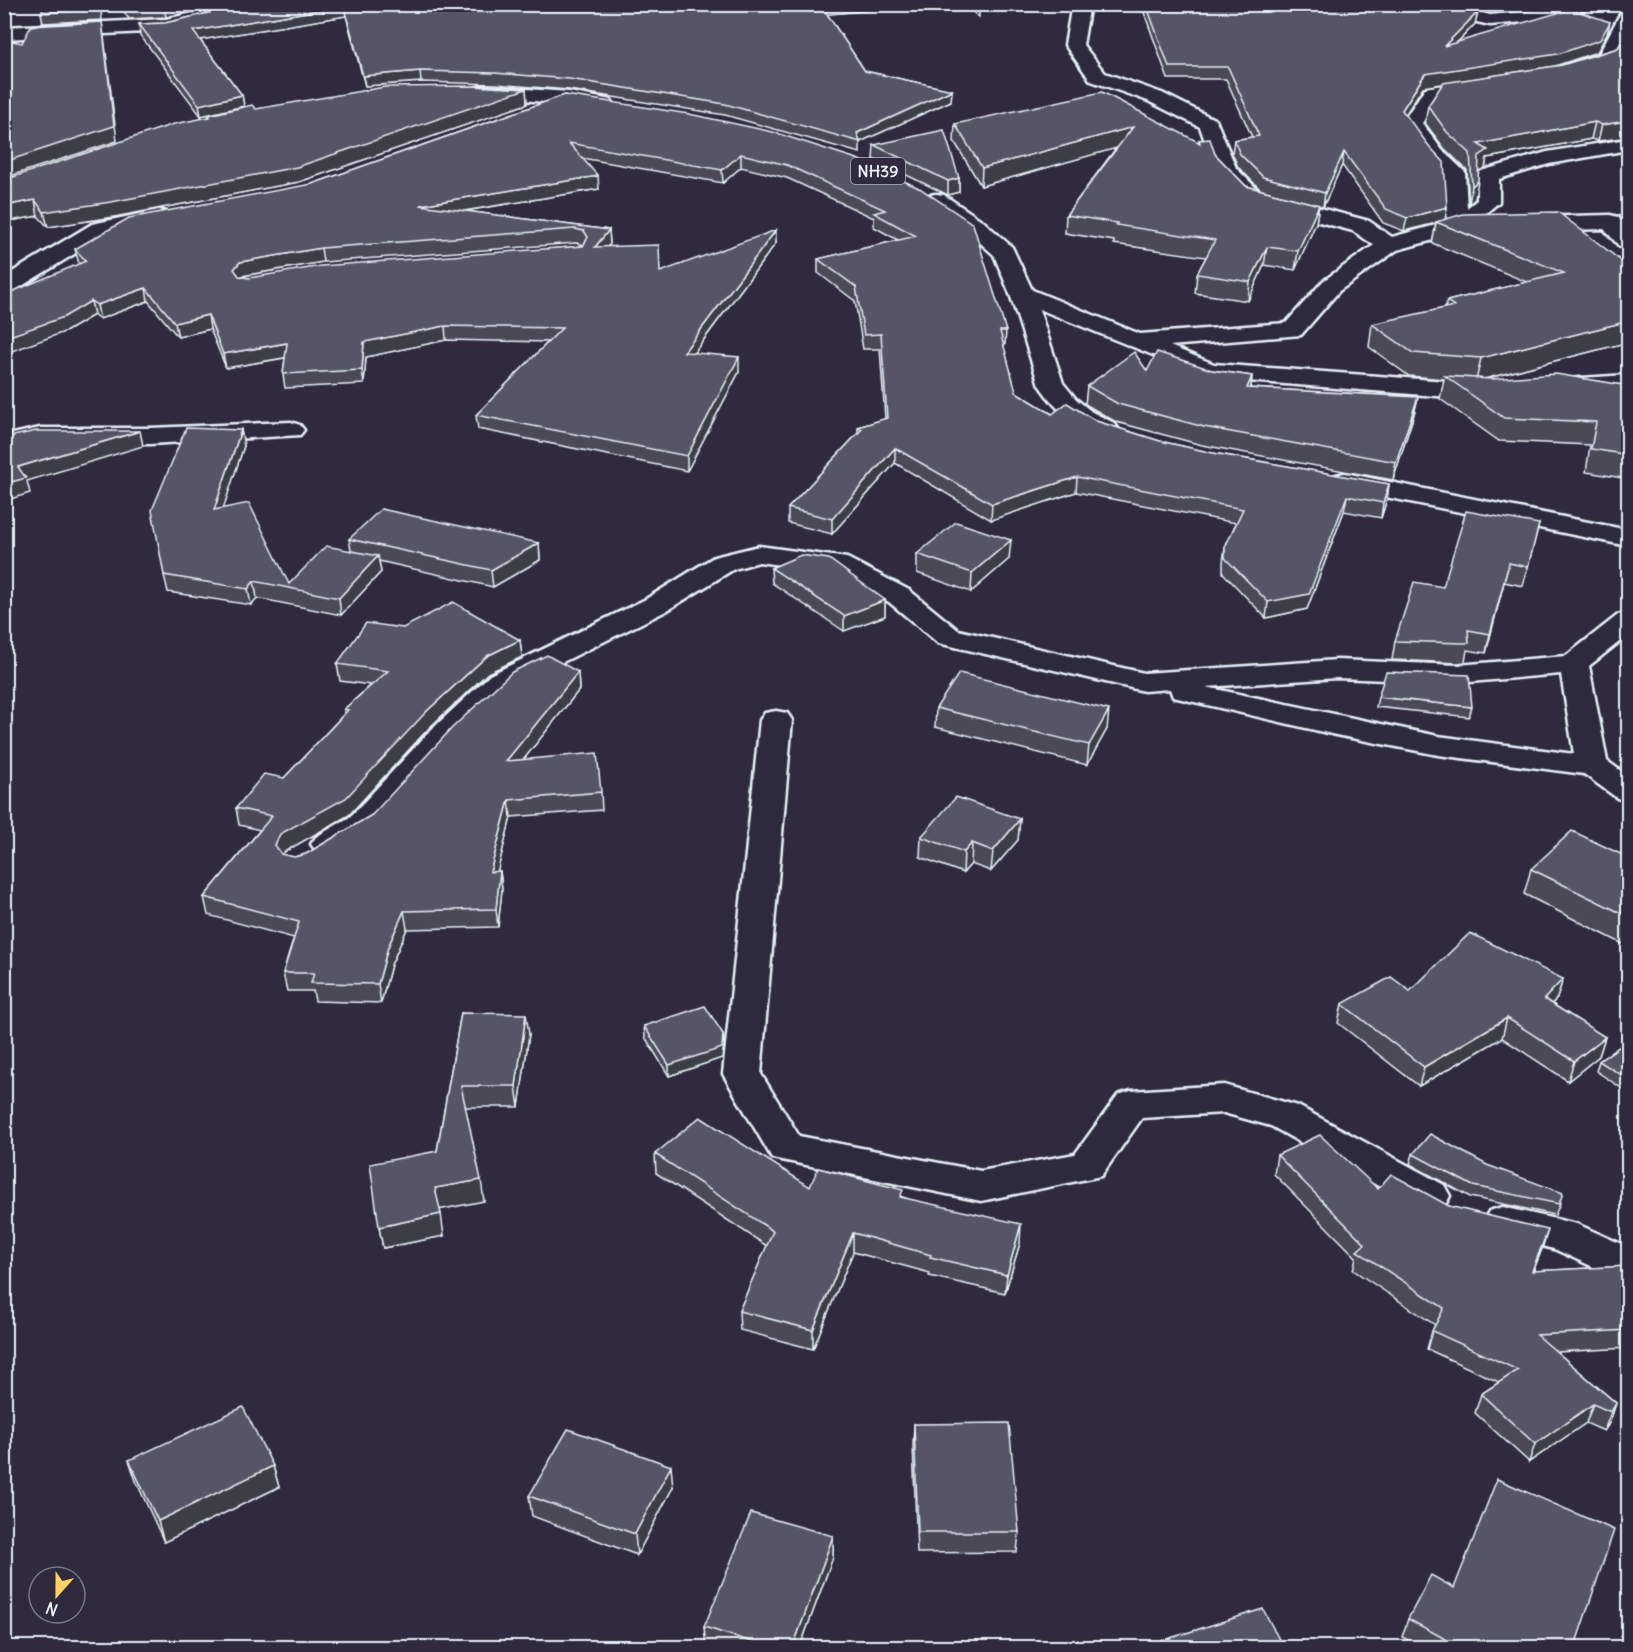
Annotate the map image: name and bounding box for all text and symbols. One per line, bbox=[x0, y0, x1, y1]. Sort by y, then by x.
road number: NH39 bbox=[851, 158, 905, 184]
north arrow bbox=[27, 1565, 87, 1625]
text: N bbox=[43, 1598, 60, 1620]

